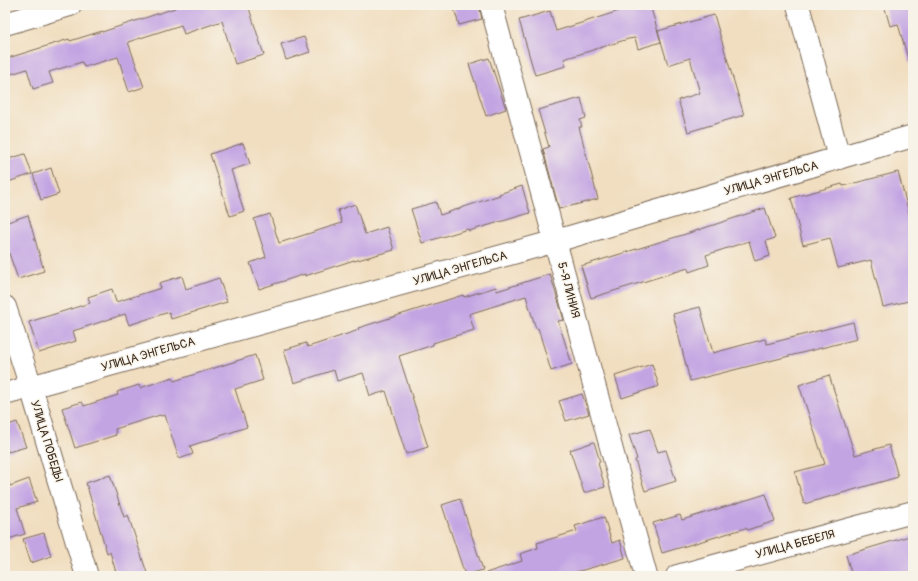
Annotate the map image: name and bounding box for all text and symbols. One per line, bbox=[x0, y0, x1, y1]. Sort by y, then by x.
street label: УЛИЦА ЭНГЕЛЬСА bbox=[723, 158, 820, 199]
street label: УЛИЦА ЭНГЕЛЬСА bbox=[412, 248, 509, 289]
street label: 5-Я ЛИНИЯ bbox=[554, 261, 583, 320]
street label: УЛИЦА ЭНГЕЛЬСА bbox=[100, 334, 197, 375]
street label: УЛИЦА ПОБЕДЫ bbox=[27, 398, 66, 484]
street label: УЛИЦА БЕБЕЛЯ bbox=[754, 527, 836, 562]

